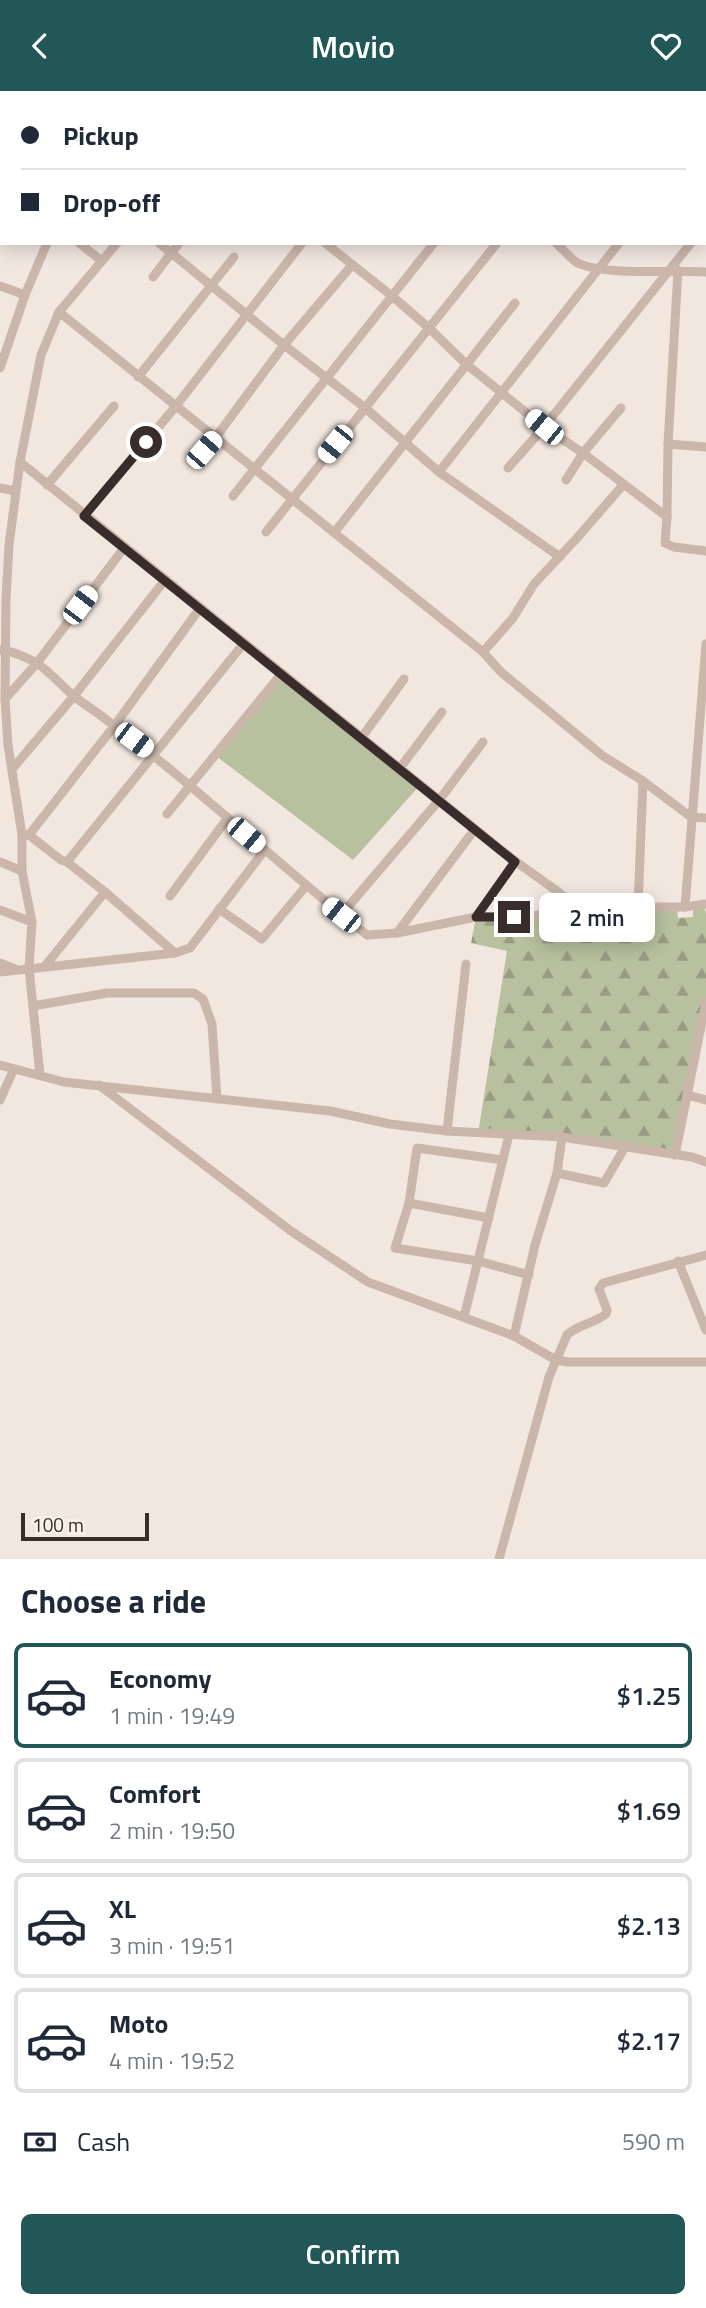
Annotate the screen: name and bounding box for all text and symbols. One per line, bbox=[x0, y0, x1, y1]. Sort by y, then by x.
text: Movio bbox=[311, 22, 395, 70]
icon: back bbox=[21, 27, 59, 65]
icon: heart bbox=[647, 27, 685, 65]
text: Pickup bbox=[63, 116, 139, 155]
text: Drop-off bbox=[63, 183, 160, 222]
car bbox=[522, 406, 567, 448]
car bbox=[314, 421, 357, 467]
route start bbox=[130, 426, 162, 458]
car bbox=[183, 427, 226, 473]
car bbox=[59, 582, 102, 628]
car bbox=[111, 719, 158, 761]
car bbox=[224, 813, 269, 857]
callout: 2 min bbox=[538, 893, 654, 941]
car bbox=[318, 894, 365, 936]
text: 2 min bbox=[569, 900, 625, 935]
route end bbox=[498, 901, 530, 933]
scale bar bbox=[21, 1510, 149, 1542]
text: 100 m bbox=[32, 1510, 84, 1539]
text: Choose a ride bbox=[21, 1577, 206, 1625]
text: Economy bbox=[109, 1659, 211, 1698]
icon: car bbox=[25, 1664, 88, 1727]
text: $1.25 bbox=[617, 1676, 681, 1715]
text: 1 min · 19:49 bbox=[109, 1698, 235, 1733]
text: Comfort bbox=[109, 1774, 201, 1813]
icon: car bbox=[25, 1779, 88, 1842]
text: $1.69 bbox=[617, 1791, 681, 1830]
text: 2 min · 19:50 bbox=[109, 1813, 235, 1848]
text: XL bbox=[109, 1889, 136, 1928]
icon: car bbox=[25, 1894, 88, 1957]
text: $2.13 bbox=[617, 1906, 681, 1945]
text: 3 min · 19:51 bbox=[109, 1928, 235, 1963]
text: Moto bbox=[109, 2004, 168, 2043]
icon: car bbox=[25, 2009, 88, 2072]
text: $2.17 bbox=[617, 2021, 681, 2060]
text: 4 min · 19:52 bbox=[109, 2043, 235, 2078]
text: Cash bbox=[77, 2122, 130, 2161]
icon: cash bbox=[21, 2123, 59, 2161]
text: 590 m bbox=[622, 2124, 685, 2159]
button: Confirm bbox=[21, 2214, 685, 2294]

